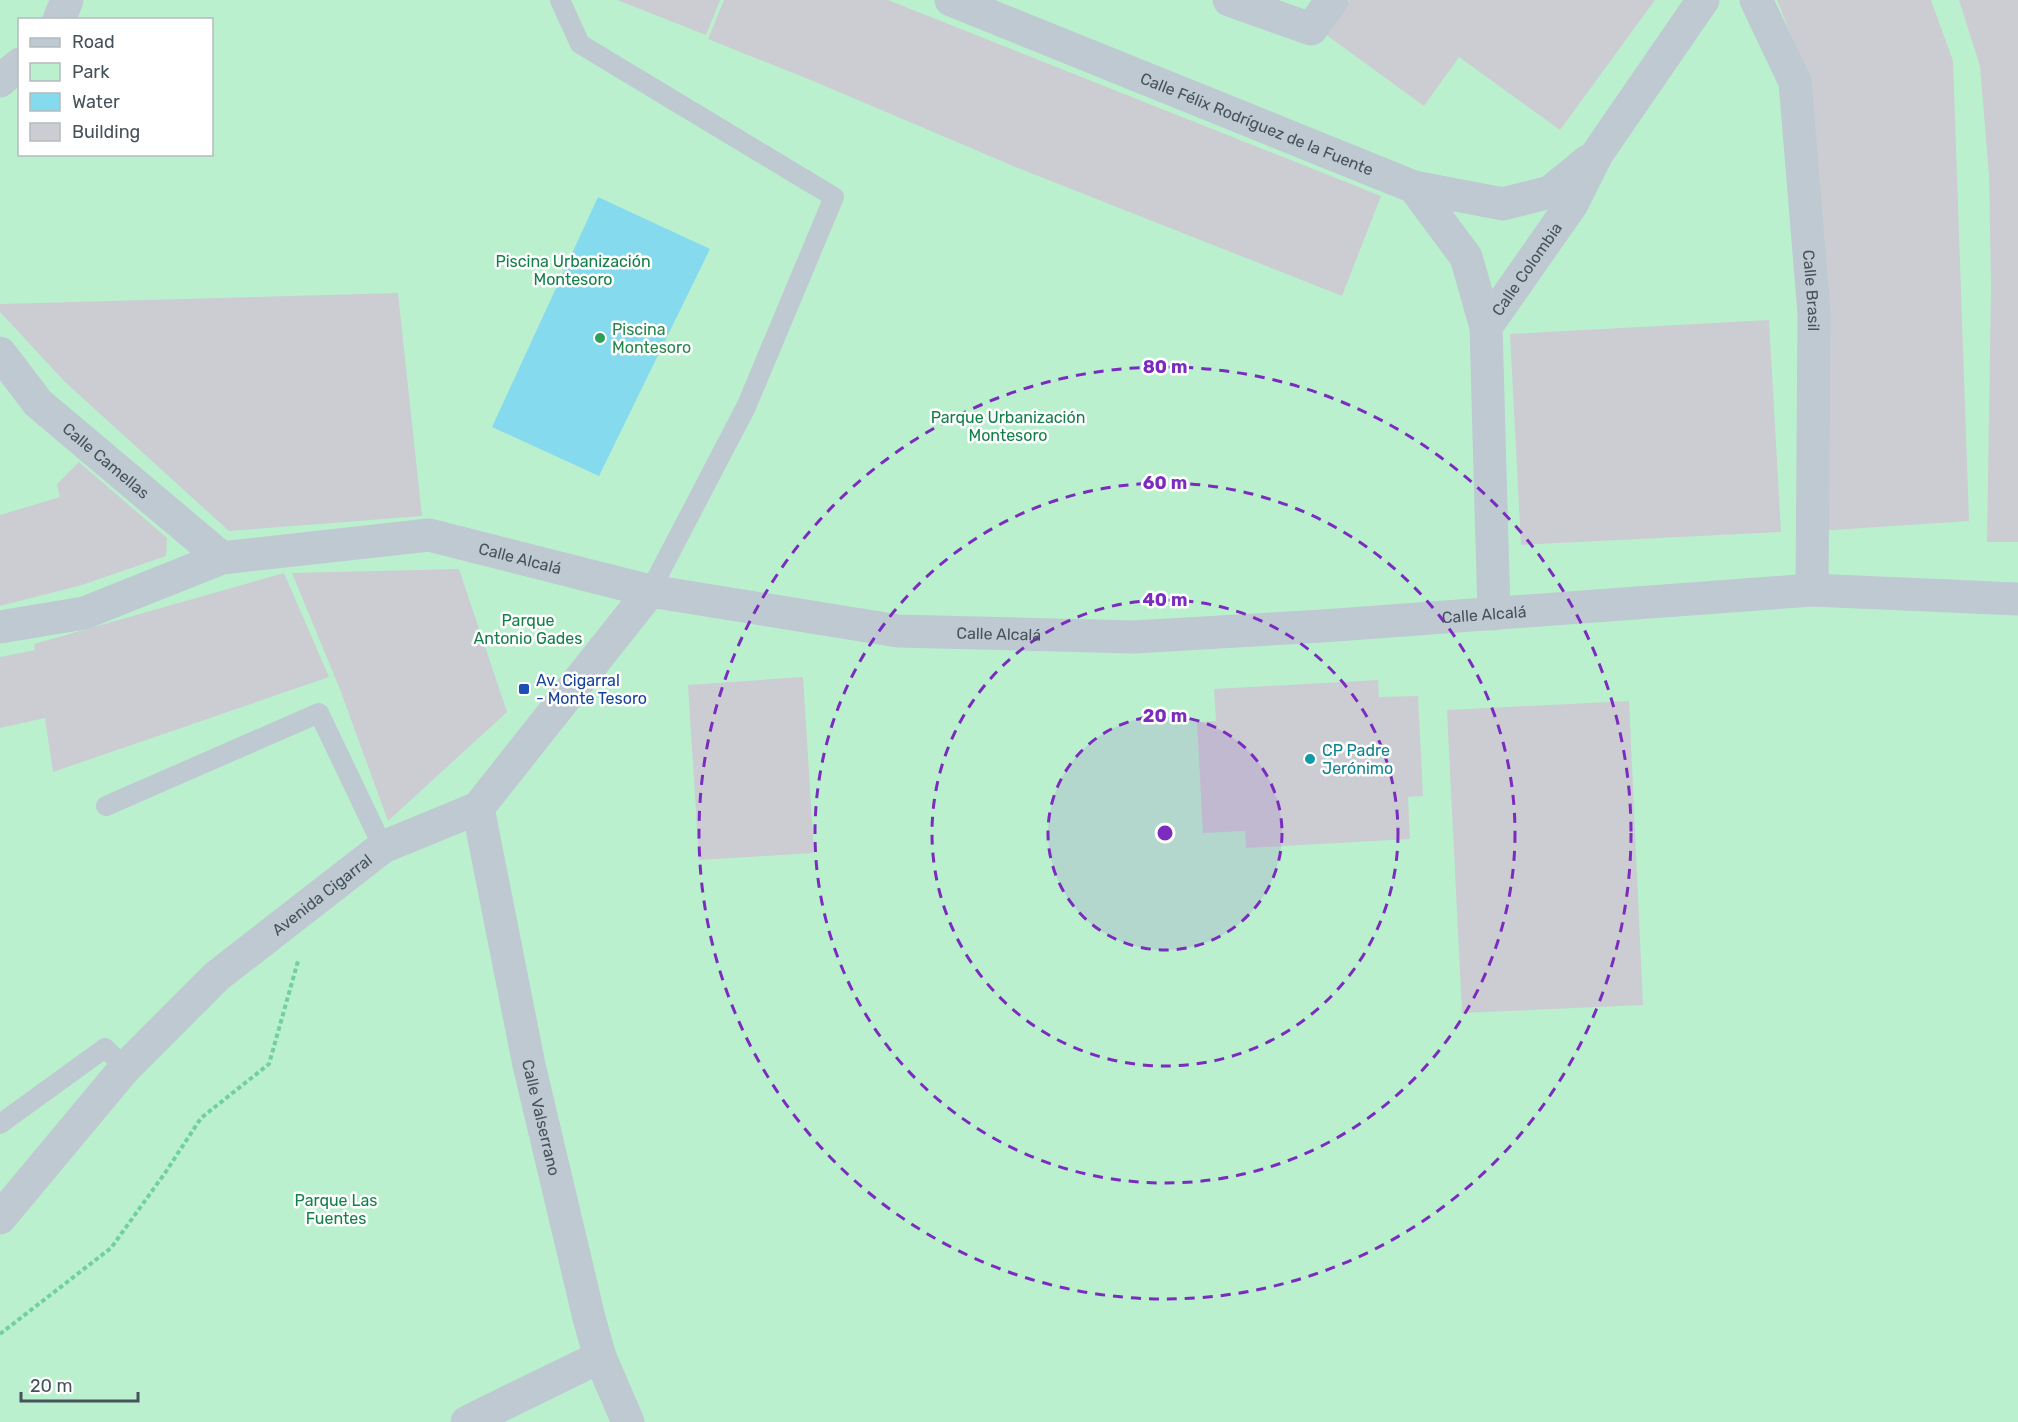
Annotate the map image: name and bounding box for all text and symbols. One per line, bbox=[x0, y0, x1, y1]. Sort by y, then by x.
legend bbox=[18, 18, 213, 156]
text: Road bbox=[72, 31, 115, 53]
text: Park bbox=[72, 61, 110, 83]
street label: Calle Félix Rodríguez de la Fuente bbox=[1138, 68, 1376, 180]
text: Water bbox=[72, 91, 120, 113]
text: Building bbox=[72, 121, 140, 143]
street label: Calle Colombia bbox=[1488, 219, 1566, 320]
street label: Calle Brasil bbox=[1799, 249, 1823, 331]
park label: Piscina Urbanización Montesoro bbox=[495, 252, 651, 289]
place label: Piscina Montesoro bbox=[612, 320, 691, 357]
marker: Piscina Montesoro bbox=[593, 331, 607, 345]
text: 80 m bbox=[1143, 356, 1187, 378]
park label: Parque Urbanización Montesoro bbox=[931, 408, 1085, 445]
street label: Calle Camellas bbox=[59, 419, 153, 503]
text: 60 m bbox=[1143, 472, 1187, 494]
street label: Calle Alcalá bbox=[477, 539, 563, 578]
text: 40 m bbox=[1143, 589, 1187, 611]
street label: Calle Alcalá bbox=[1441, 602, 1527, 627]
park label: Parque Antonio Gades bbox=[474, 611, 582, 648]
street label: Calle Alcalá bbox=[956, 623, 1041, 645]
place label: Av. Cigarral - Monte Tesoro bbox=[536, 671, 647, 708]
marker: Av. Cigarral - Monte Tesoro bbox=[517, 682, 531, 696]
text: 20 m bbox=[1143, 705, 1187, 727]
place label: CP Padre Jerónimo bbox=[1322, 741, 1393, 778]
marker: CP Padre Jerónimo bbox=[1303, 752, 1317, 766]
centre of rings bbox=[1155, 823, 1175, 843]
street label: Avenida Cigarral bbox=[268, 850, 376, 940]
street label: Calle Valserrano bbox=[518, 1058, 564, 1178]
park label: Parque Las Fuentes bbox=[295, 1191, 377, 1228]
scale bar bbox=[21, 1365, 138, 1403]
text: 20 m bbox=[30, 1375, 72, 1397]

